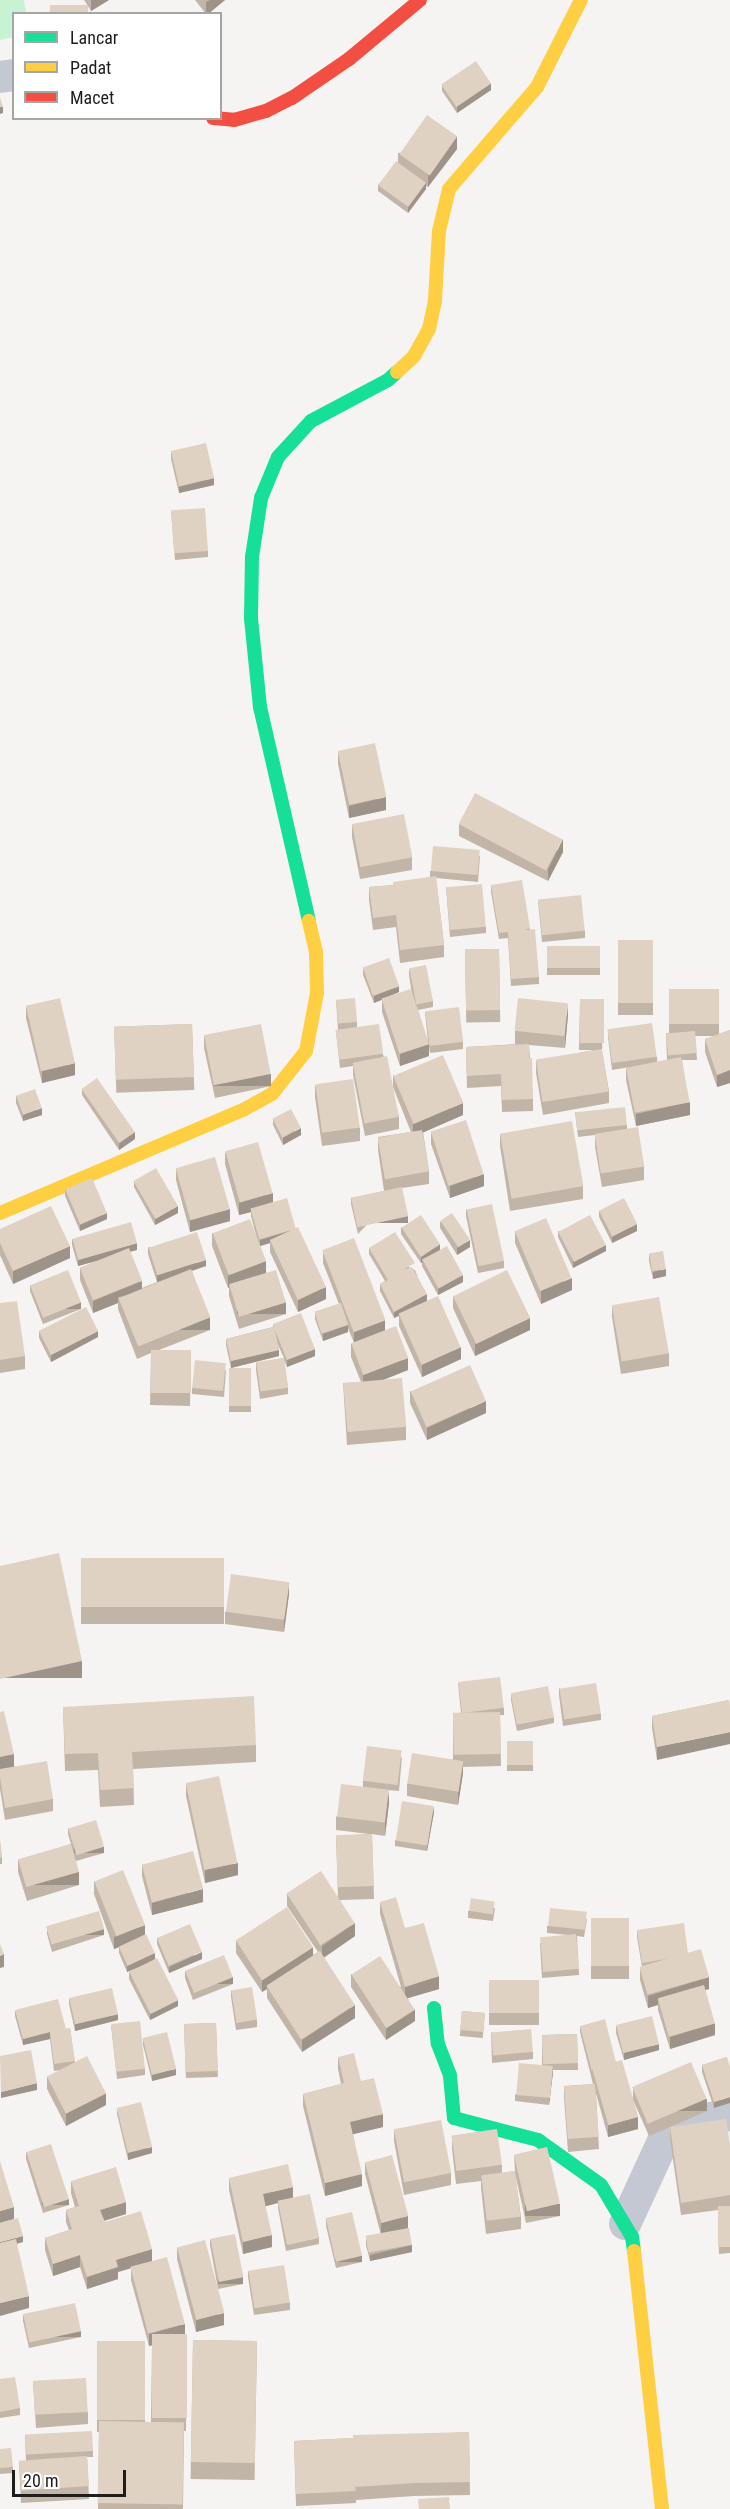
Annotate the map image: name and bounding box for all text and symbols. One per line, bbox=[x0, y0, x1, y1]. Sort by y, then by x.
legend bbox=[12, 12, 222, 120]
text: Lancar bbox=[70, 27, 118, 48]
text: Padat bbox=[70, 57, 111, 78]
text: Macet bbox=[70, 87, 114, 108]
scale bar bbox=[15, 2458, 129, 2496]
text: 20 m bbox=[23, 2470, 58, 2491]

